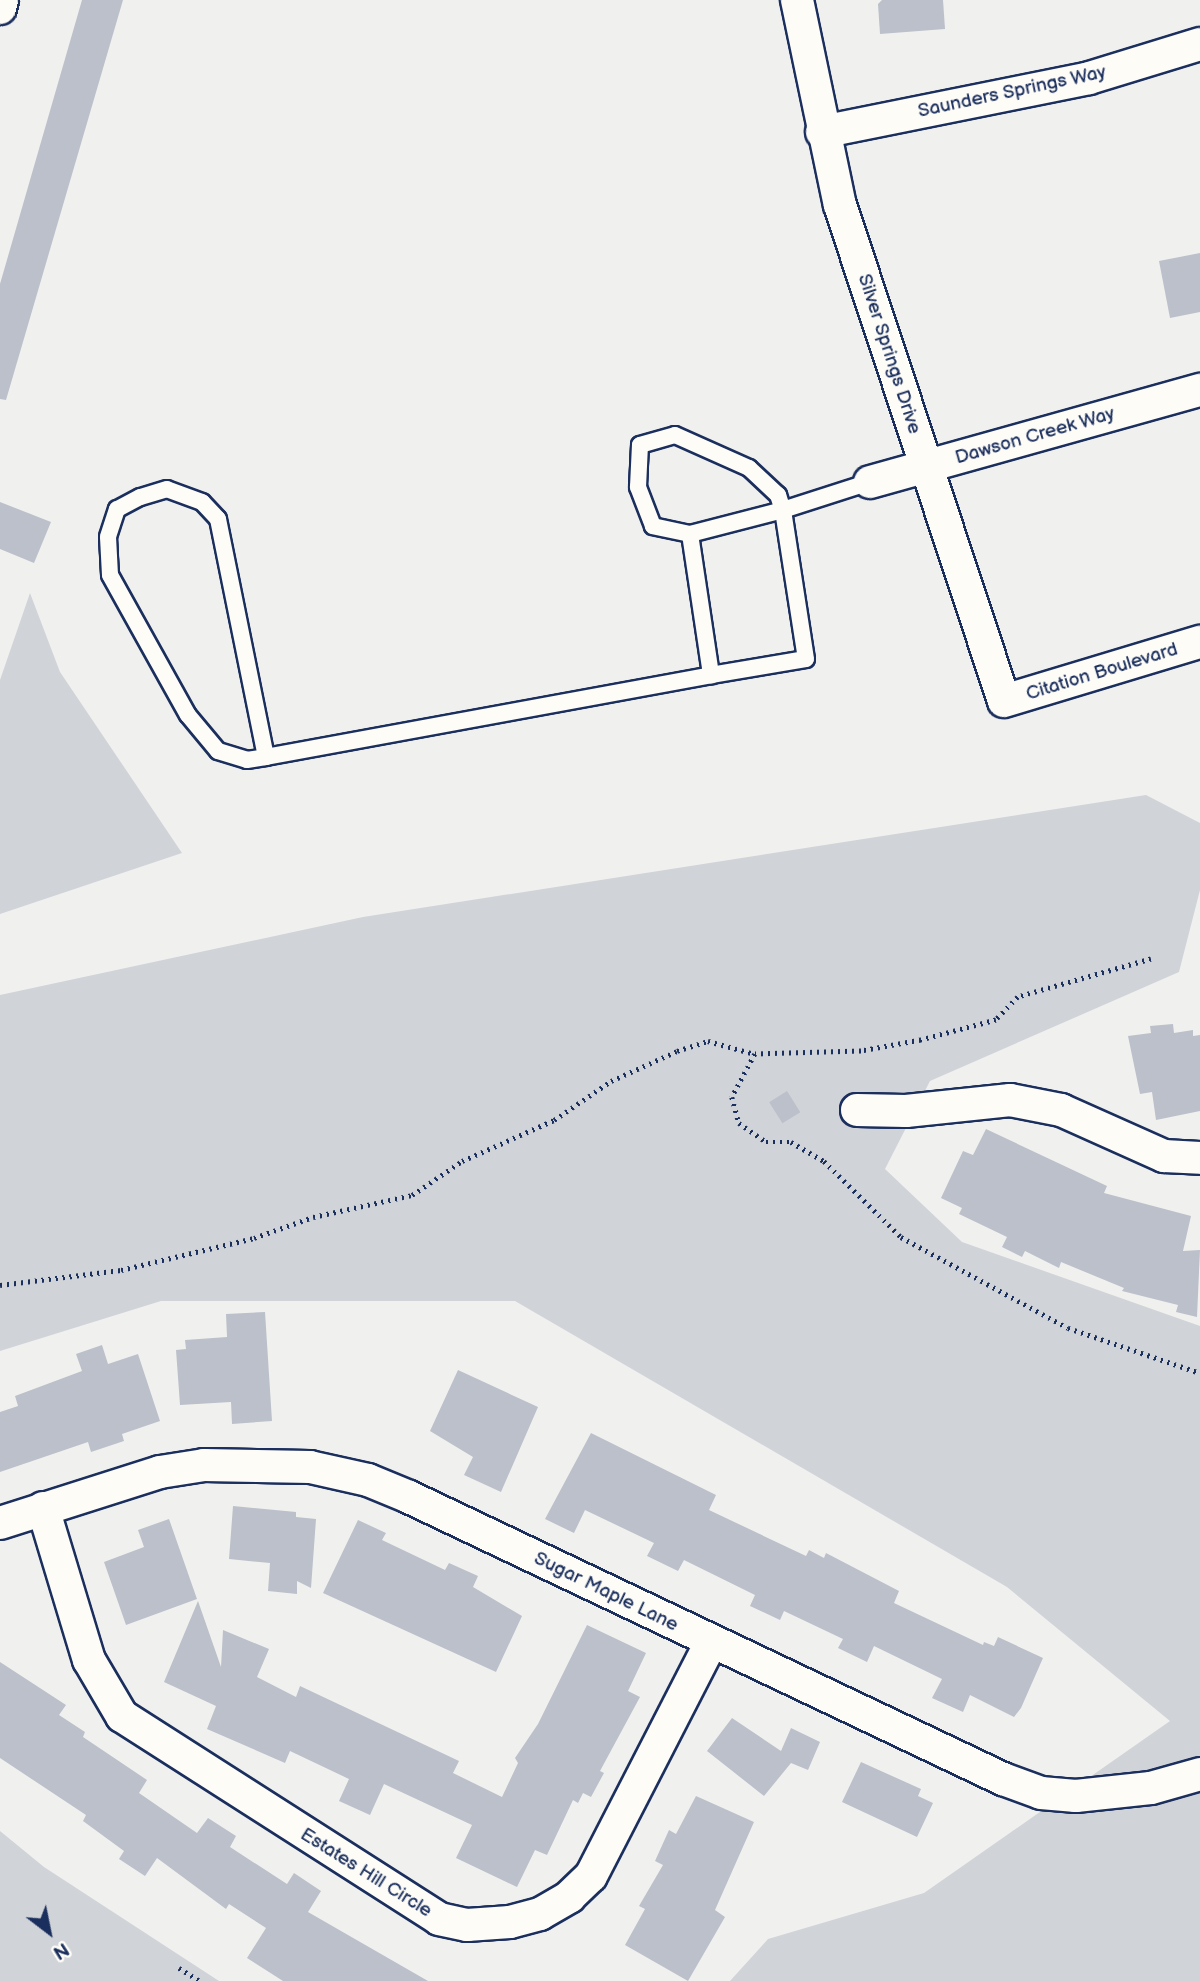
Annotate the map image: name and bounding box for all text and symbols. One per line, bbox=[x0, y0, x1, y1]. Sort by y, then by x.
street label: Saunders Springs Way bbox=[915, 61, 1109, 123]
street label: Silver Springs Drive bbox=[852, 271, 926, 437]
street label: Dawson Creek Way bbox=[952, 402, 1118, 470]
street label: Citation Boulevard bbox=[1023, 638, 1181, 706]
street label: Sugar Maple Lane bbox=[530, 1547, 682, 1637]
street label: Estates Hill Circle bbox=[296, 1823, 436, 1923]
north arrow bbox=[14, 1897, 84, 1967]
text: N bbox=[48, 1937, 73, 1964]

